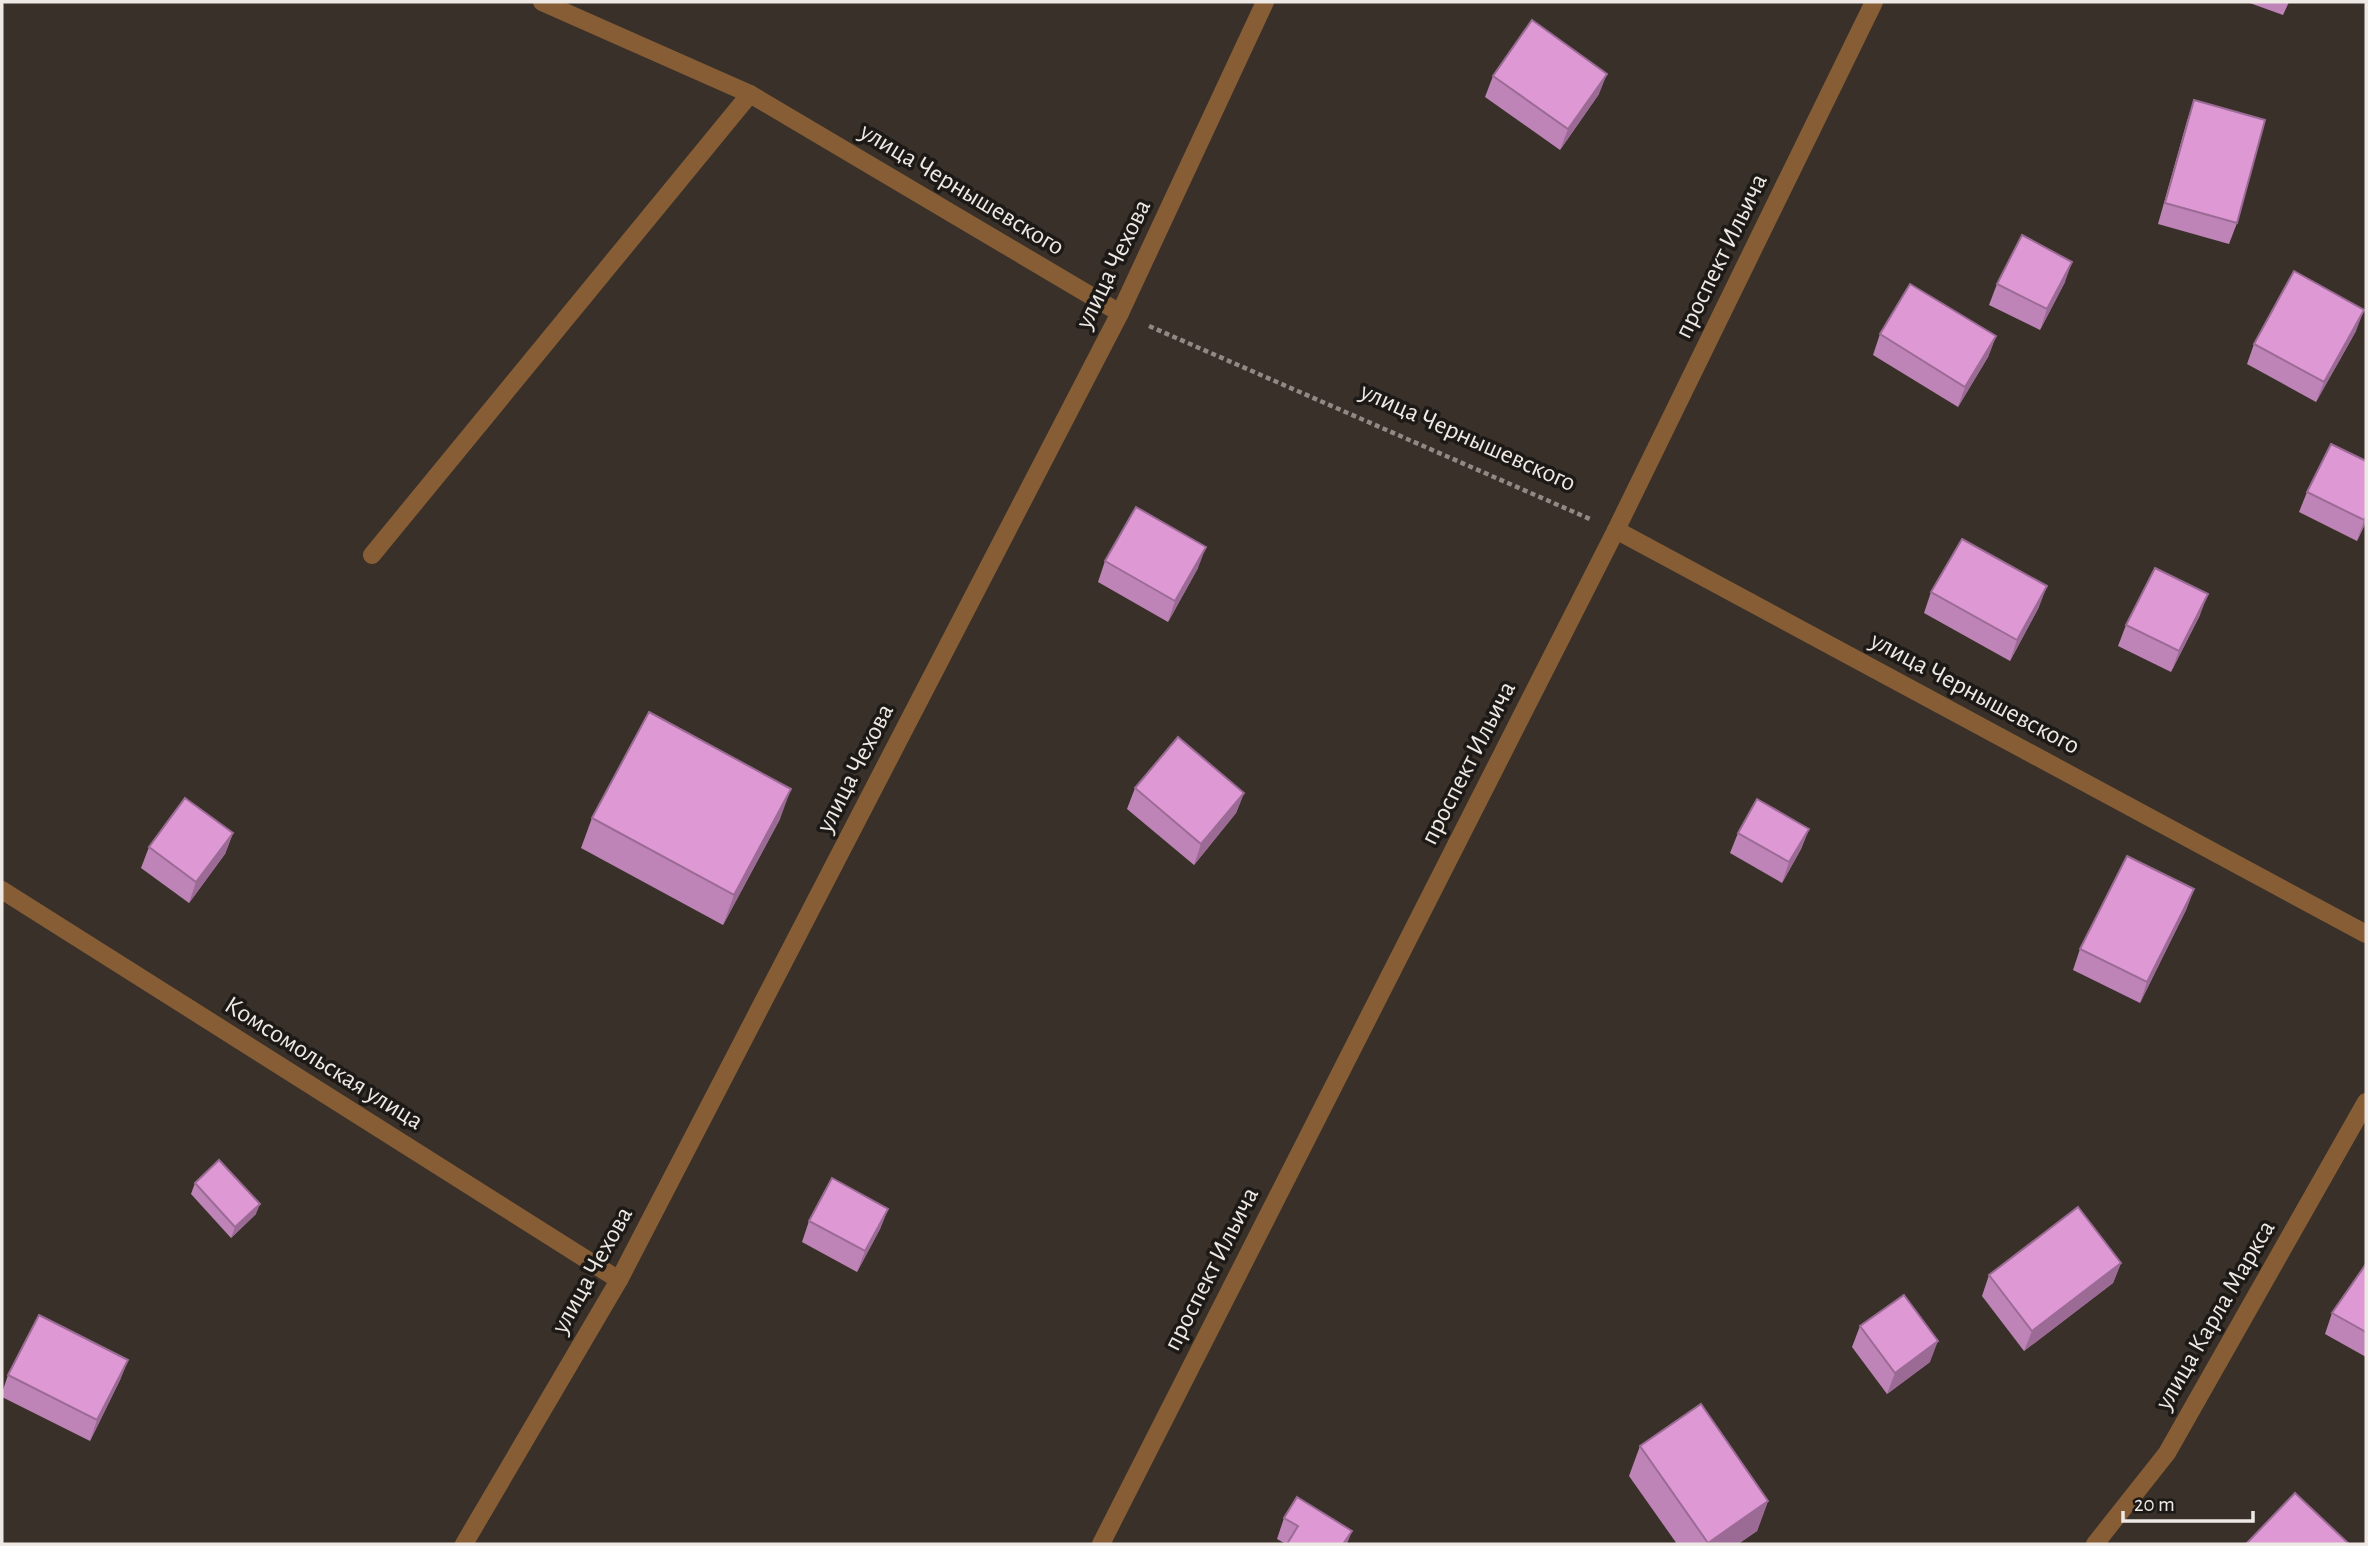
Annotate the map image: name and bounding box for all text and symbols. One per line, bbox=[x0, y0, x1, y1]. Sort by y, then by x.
street label: улица Чернышевского bbox=[855, 117, 1068, 260]
street label: проспект Ильича bbox=[1670, 170, 1772, 342]
street label: улица Чехова bbox=[1070, 195, 1155, 334]
street label: улица Чернышевского bbox=[1355, 377, 1580, 496]
street label: улица Чернышевского bbox=[1865, 626, 2084, 759]
street label: проспект Ильича bbox=[1416, 677, 1520, 849]
street label: улица Чехова bbox=[811, 699, 898, 837]
street label: Комсомольская улица bbox=[220, 991, 428, 1135]
street label: проспект Ильича bbox=[1159, 1183, 1263, 1355]
street label: улица Чехова bbox=[546, 1202, 637, 1339]
street label: улица Карла Маркса bbox=[2150, 1216, 2280, 1415]
scale bar bbox=[2123, 1480, 2252, 1524]
text: 20 m bbox=[2134, 1494, 2175, 1515]

